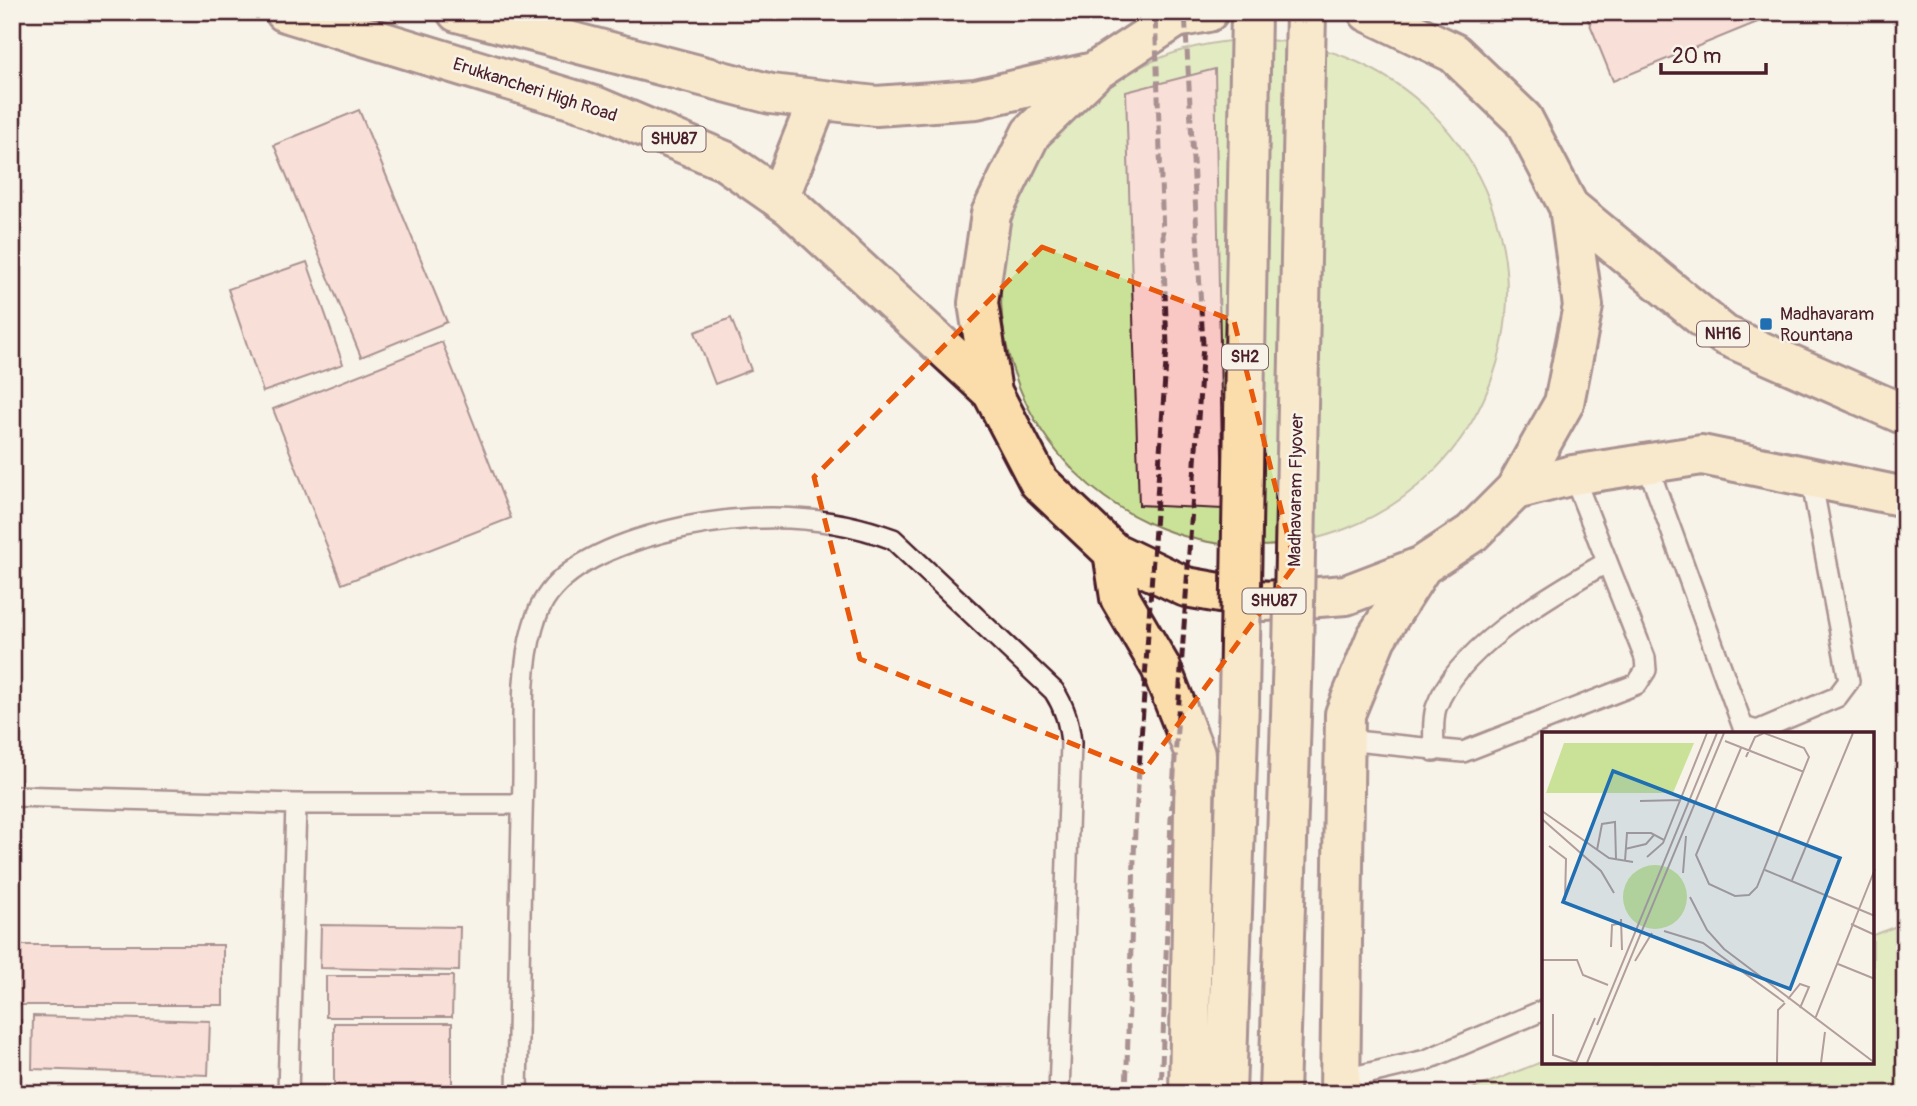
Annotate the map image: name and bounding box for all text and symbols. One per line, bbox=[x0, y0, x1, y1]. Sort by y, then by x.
scale bar bbox=[1661, 32, 1766, 76]
text: 20 m bbox=[1672, 43, 1721, 70]
street label: Erukkancheri High Road bbox=[450, 53, 620, 127]
road number: SHU87 bbox=[642, 127, 706, 152]
place label: Madhavaram Rountana bbox=[1780, 303, 1874, 347]
marker: Madhavaram Rountana bbox=[1758, 316, 1774, 332]
road number: NH16 bbox=[1697, 322, 1749, 346]
road number: SH2 bbox=[1222, 344, 1268, 370]
street label: Madhavaram Flyover bbox=[1283, 412, 1309, 567]
road number: SHU87 bbox=[1242, 588, 1306, 614]
inset map bbox=[1542, 732, 1875, 1064]

